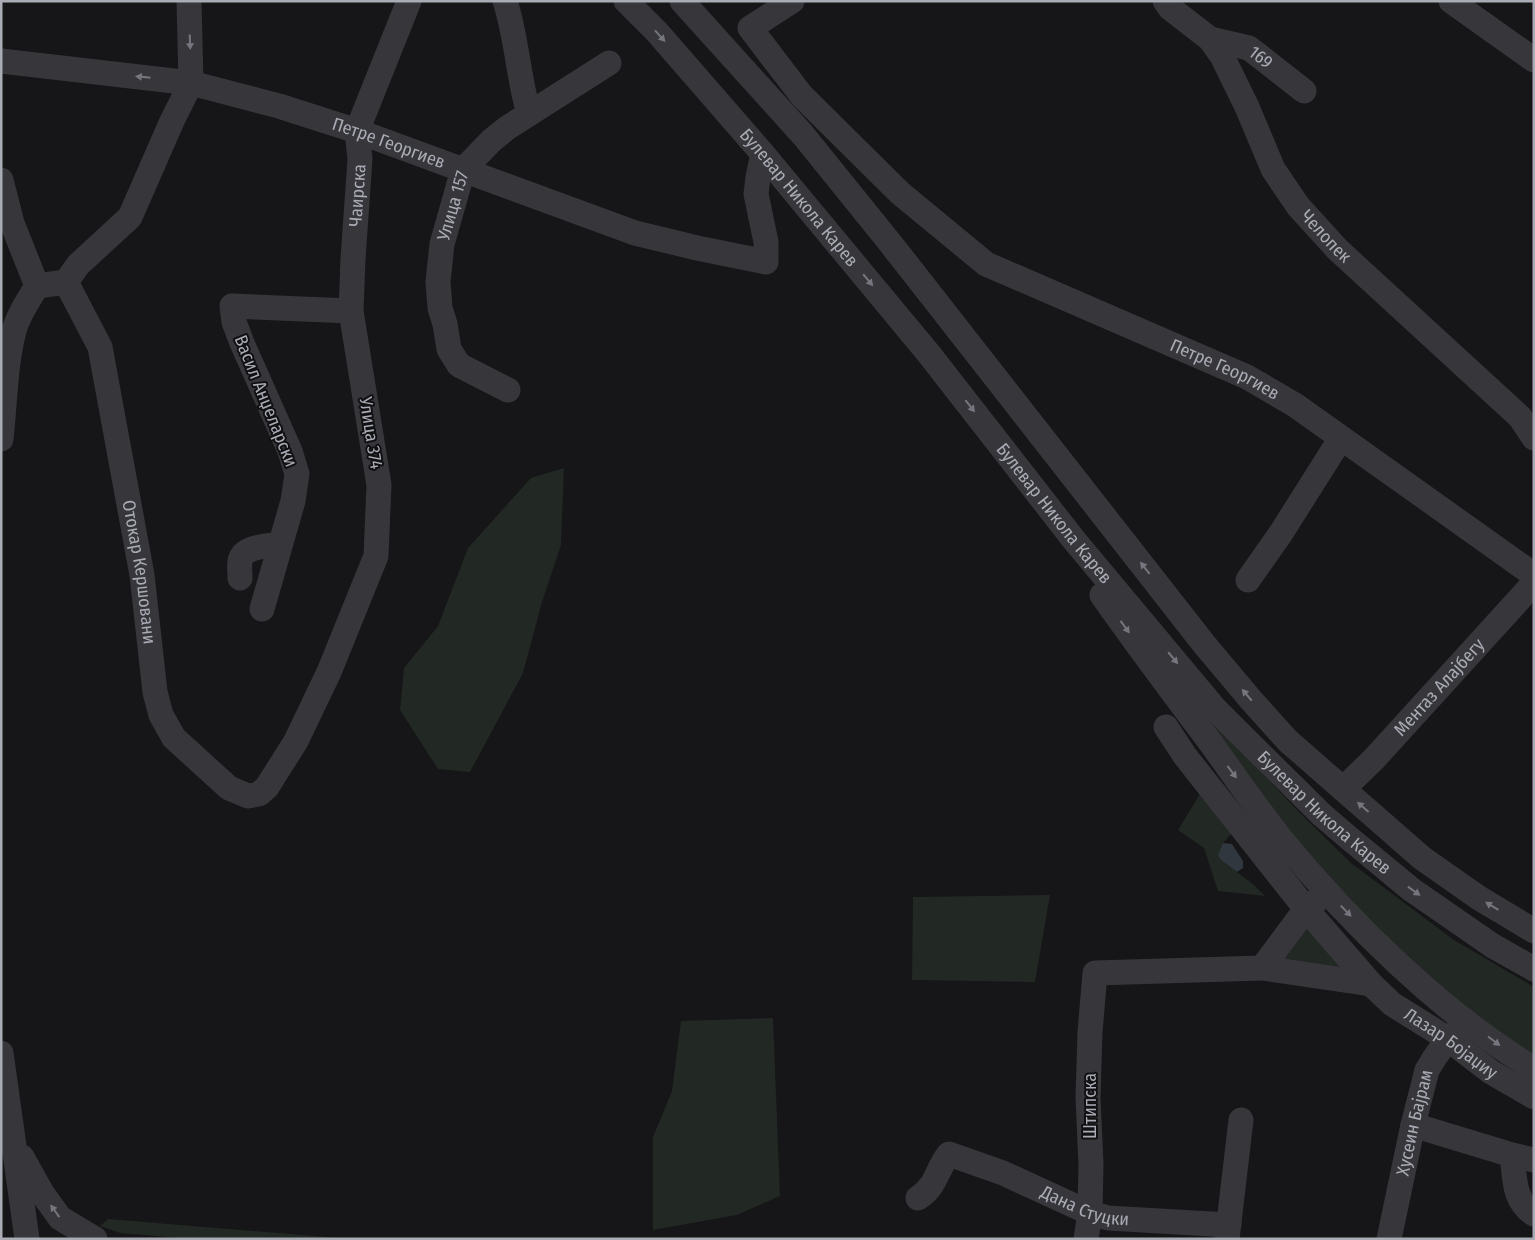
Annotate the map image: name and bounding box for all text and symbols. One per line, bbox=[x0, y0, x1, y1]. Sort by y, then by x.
one-way arrow bbox=[654, 30, 666, 42]
one-way arrow bbox=[186, 34, 194, 50]
street label: 169 bbox=[1244, 41, 1277, 73]
one-way arrow bbox=[135, 73, 151, 81]
street label: Петре Георгиев bbox=[330, 113, 448, 173]
street label: Булевар Никола Карев bbox=[735, 124, 863, 271]
street label: Чаирска bbox=[344, 163, 371, 227]
street label: Улица 157 bbox=[432, 168, 473, 244]
street label: Челопек bbox=[1296, 205, 1356, 268]
one-way arrow bbox=[862, 273, 873, 286]
street label: Васил Анџеларски bbox=[230, 332, 302, 470]
street label: Петре Георгиев bbox=[1167, 334, 1284, 405]
street label: Улица 374 bbox=[354, 394, 388, 471]
one-way arrow bbox=[964, 399, 975, 412]
street label: Булевар Никола Карев bbox=[992, 439, 1117, 588]
street label: Отокар Кершовани bbox=[117, 498, 161, 645]
one-way arrow bbox=[1139, 562, 1150, 575]
one-way arrow bbox=[1120, 620, 1130, 634]
street label: Ментаз Алајбегу bbox=[1389, 634, 1489, 741]
one-way arrow bbox=[1167, 651, 1179, 663]
one-way arrow bbox=[1241, 688, 1252, 701]
street label: Булевар Никола Карев bbox=[1253, 746, 1396, 879]
one-way arrow bbox=[1227, 765, 1237, 779]
one-way arrow bbox=[1358, 801, 1370, 813]
one-way arrow bbox=[1407, 886, 1421, 896]
one-way arrow bbox=[1486, 901, 1499, 910]
one-way arrow bbox=[1340, 905, 1352, 917]
street label: Лазар Бојаџиу bbox=[1400, 1003, 1501, 1084]
one-way arrow bbox=[1487, 1036, 1500, 1047]
street label: Хусеин Бајрам bbox=[1392, 1067, 1438, 1178]
street label: Штипска bbox=[1079, 1073, 1101, 1139]
street label: Дана Стуцки bbox=[1036, 1180, 1130, 1230]
one-way arrow bbox=[50, 1204, 60, 1218]

